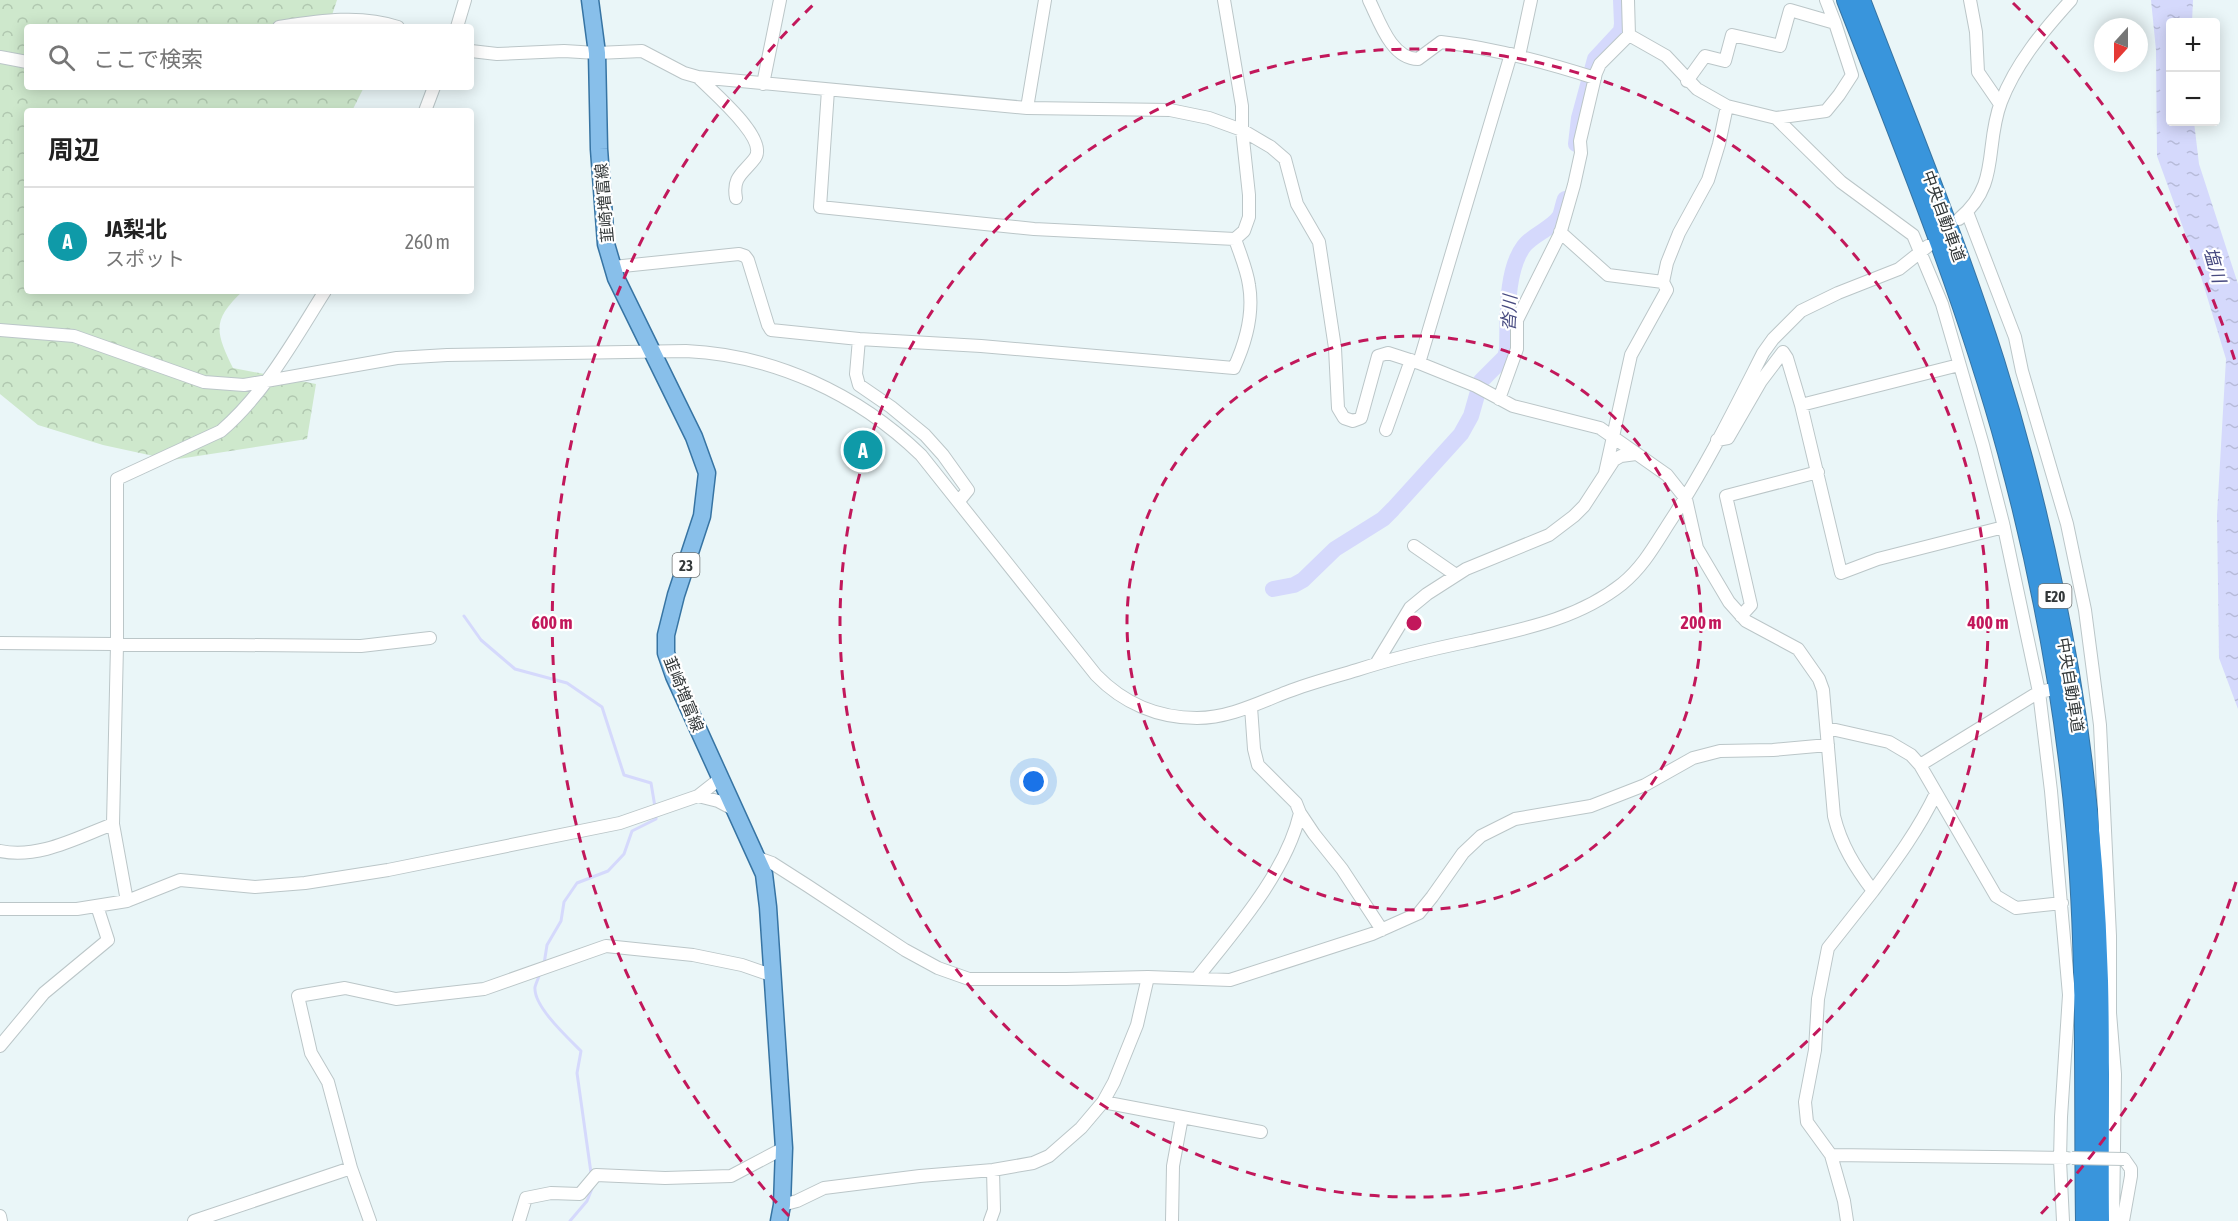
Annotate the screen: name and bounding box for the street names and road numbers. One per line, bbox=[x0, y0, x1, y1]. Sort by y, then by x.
street label: 韮崎増富線 bbox=[592, 162, 616, 244]
street label: 中央自動車道 bbox=[1919, 168, 1969, 264]
road number: 23 bbox=[672, 553, 700, 577]
road number: E20 bbox=[2038, 584, 2072, 608]
street label: 中央自動車道 bbox=[2055, 636, 2087, 734]
street label: 韮崎増富線 bbox=[661, 654, 707, 734]

